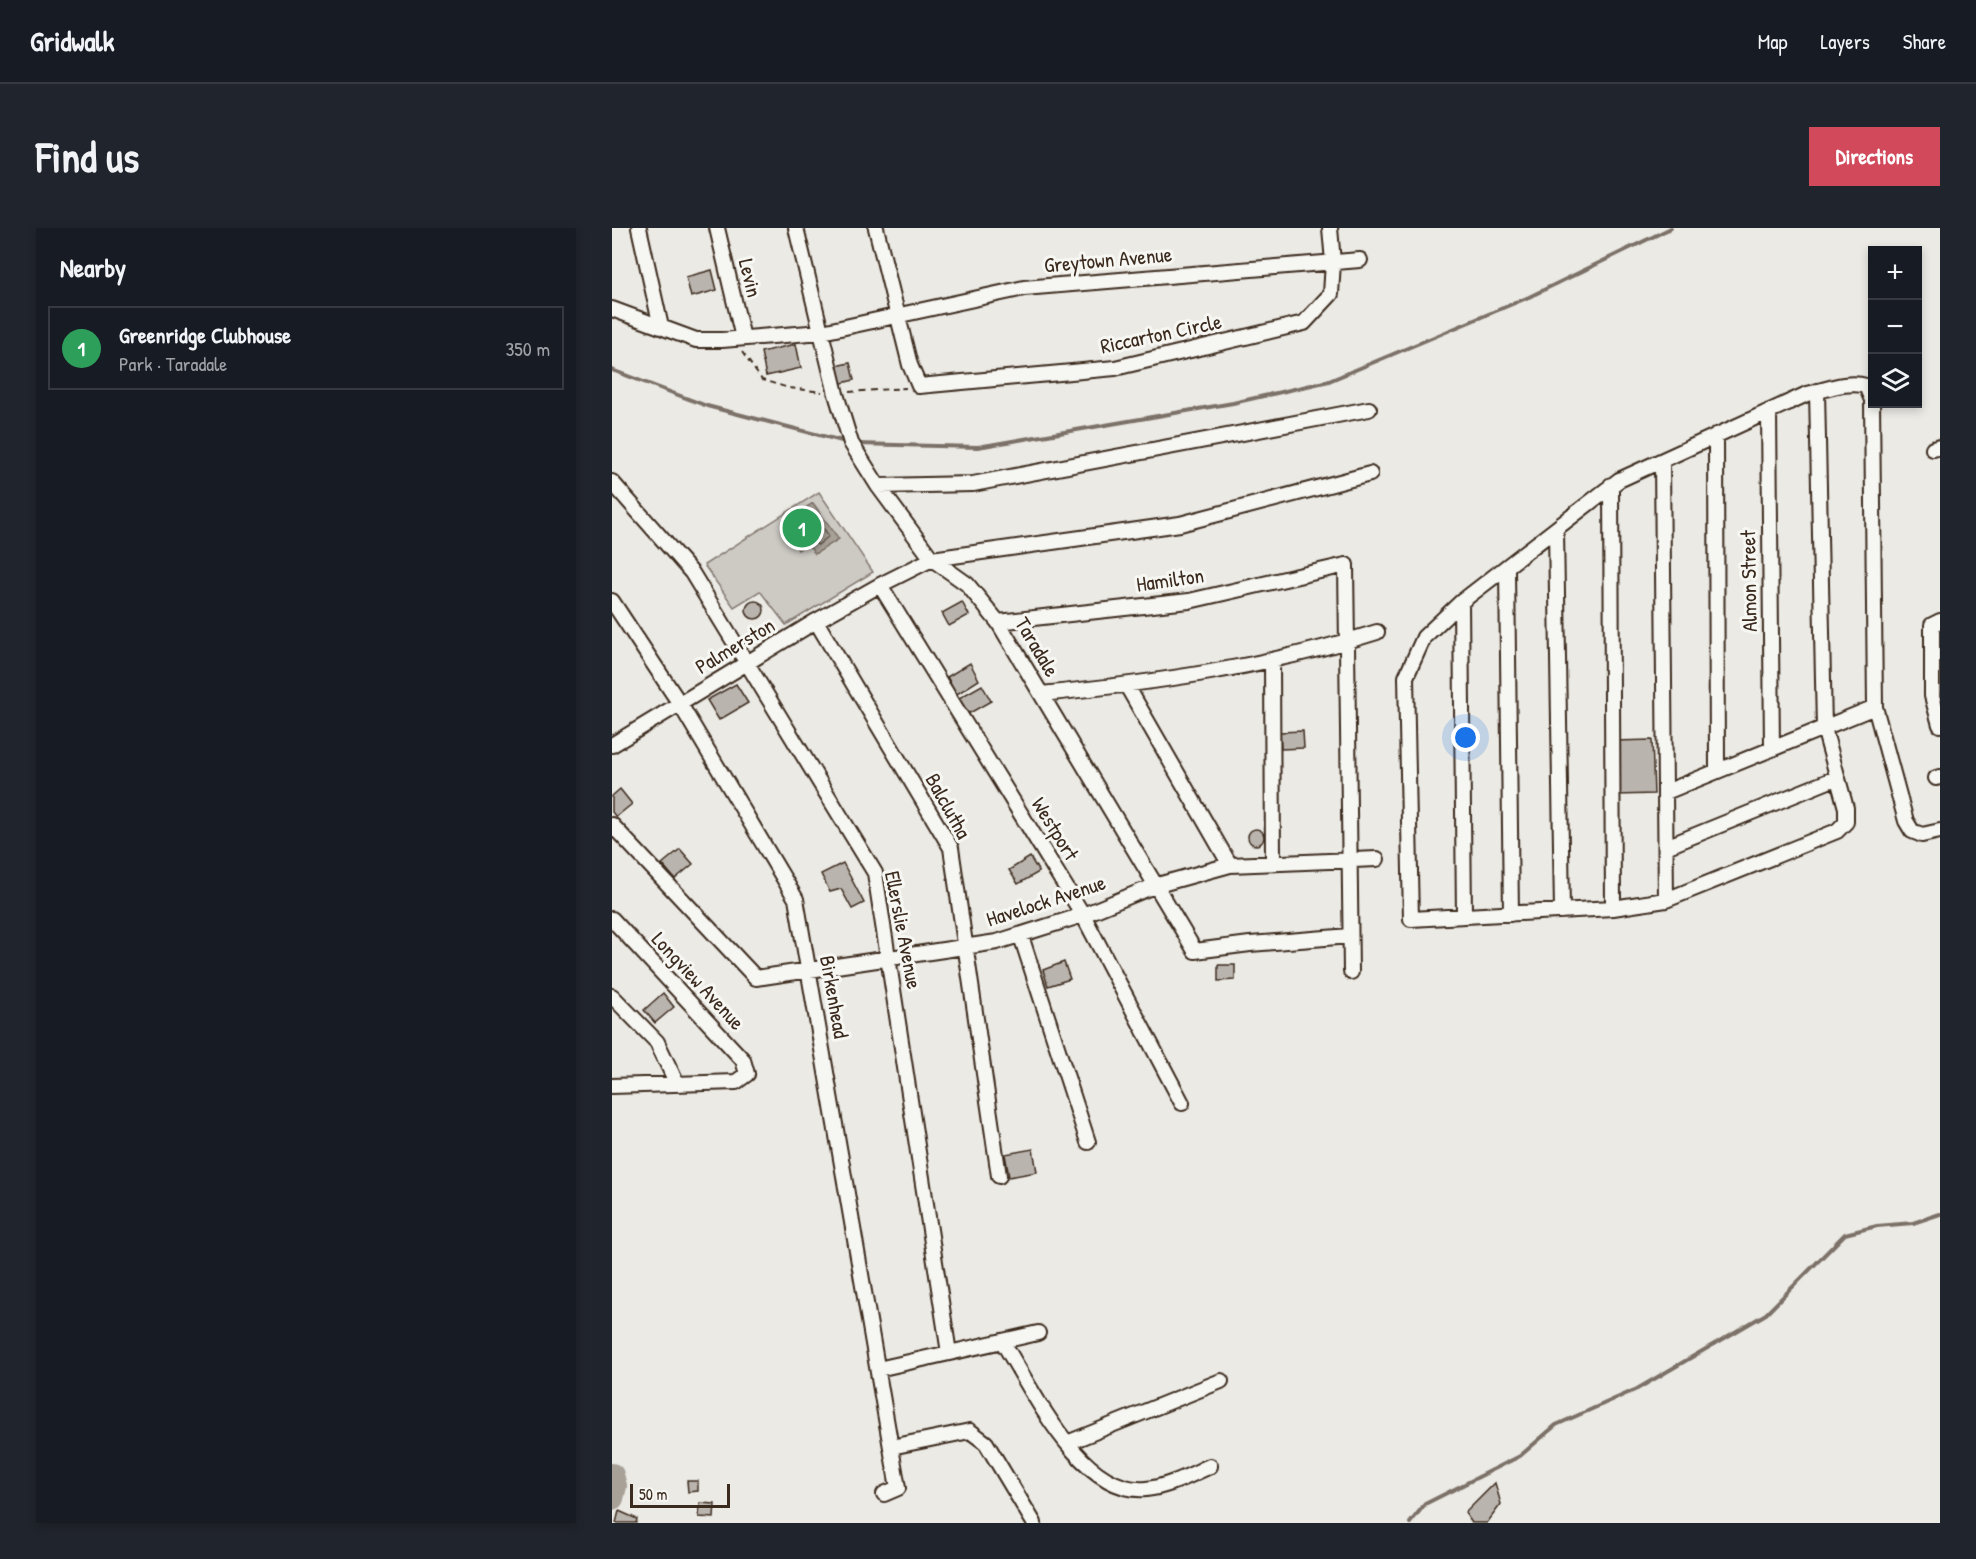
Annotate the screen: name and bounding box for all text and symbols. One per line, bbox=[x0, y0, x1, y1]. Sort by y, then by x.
text: Gridwalk bbox=[30, 22, 114, 60]
text: Map bbox=[1758, 27, 1787, 56]
text: Layers bbox=[1820, 27, 1870, 56]
text: Share bbox=[1903, 27, 1946, 56]
button: Directions bbox=[1809, 127, 1940, 186]
text: Find us bbox=[36, 128, 139, 185]
street label: Greytown Avenue bbox=[1043, 239, 1173, 280]
map controls bbox=[1868, 246, 1922, 408]
button: + bbox=[1868, 246, 1922, 300]
text: Nearby bbox=[60, 250, 126, 285]
street label: Levin bbox=[732, 256, 769, 300]
button: − bbox=[1868, 300, 1922, 354]
street label: Riccarton Circle bbox=[1098, 307, 1224, 361]
text: Greenridge Clubhouse bbox=[119, 320, 291, 350]
text: 1 bbox=[78, 335, 85, 362]
text: 350 m bbox=[505, 335, 550, 362]
text: Park · Taradale bbox=[119, 350, 227, 377]
button: layers bbox=[1868, 354, 1922, 408]
pin: 1 bbox=[782, 506, 822, 550]
street label: Almon Street bbox=[1733, 529, 1764, 632]
street label: Hamilton bbox=[1134, 560, 1206, 599]
street label: Palmerston bbox=[690, 611, 780, 681]
street label: Taradale bbox=[1008, 612, 1067, 682]
your location bbox=[1451, 723, 1480, 752]
street label: Balclutha bbox=[919, 768, 978, 844]
street label: Westport bbox=[1025, 792, 1087, 866]
street label: Ellerslie Avenue bbox=[878, 868, 929, 991]
street label: Havelock Avenue bbox=[982, 868, 1109, 933]
street label: Longview Avenue bbox=[645, 925, 751, 1036]
street label: Birkenhead bbox=[813, 953, 856, 1041]
scale bar bbox=[630, 1481, 730, 1508]
text: 50 m bbox=[639, 1483, 668, 1505]

